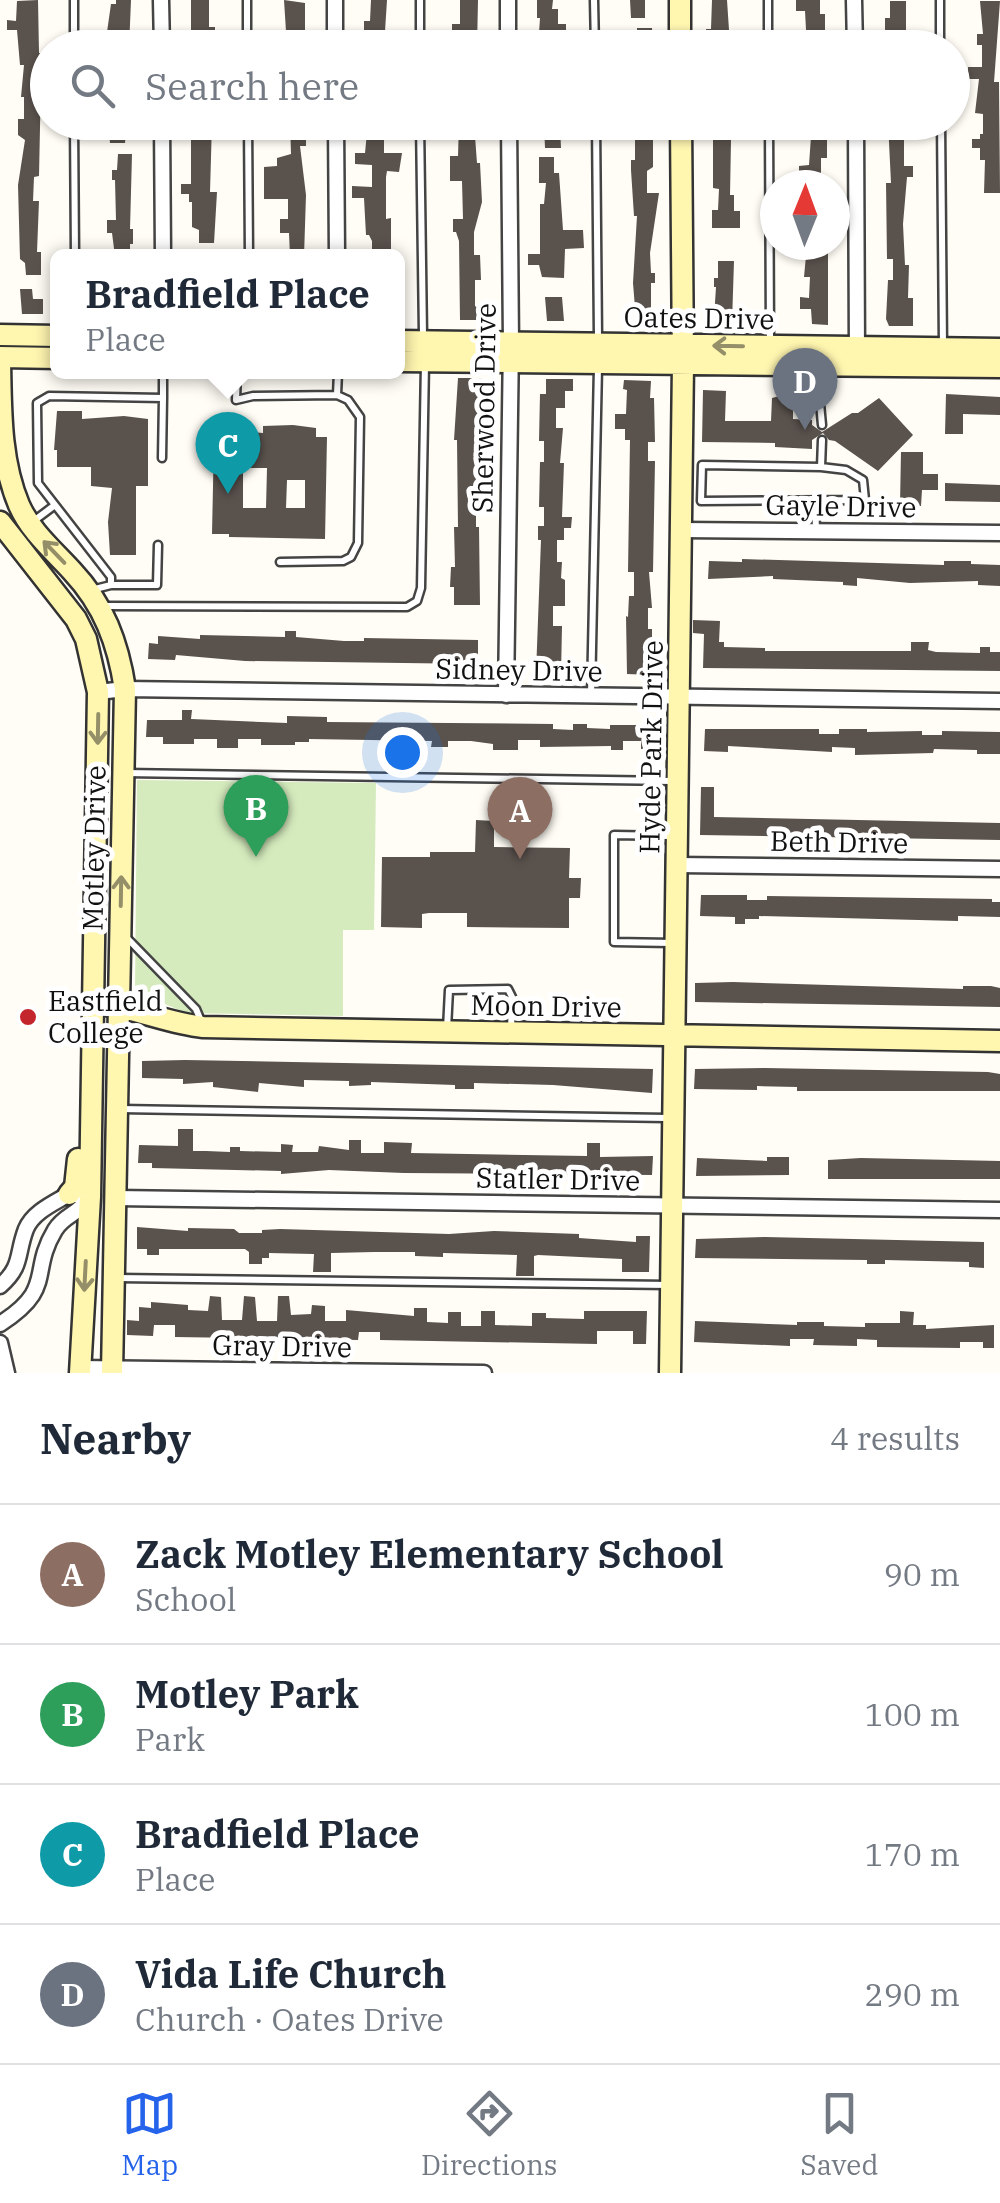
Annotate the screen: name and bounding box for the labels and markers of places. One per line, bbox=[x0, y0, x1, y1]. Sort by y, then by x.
pin: D bbox=[772, 348, 838, 430]
pin: C bbox=[196, 412, 260, 494]
pin: B bbox=[224, 774, 288, 857]
pin: A bbox=[488, 776, 552, 859]
place label: Eastfield College bbox=[48, 982, 163, 1051]
marker: Eastfield College bbox=[17, 1006, 39, 1028]

